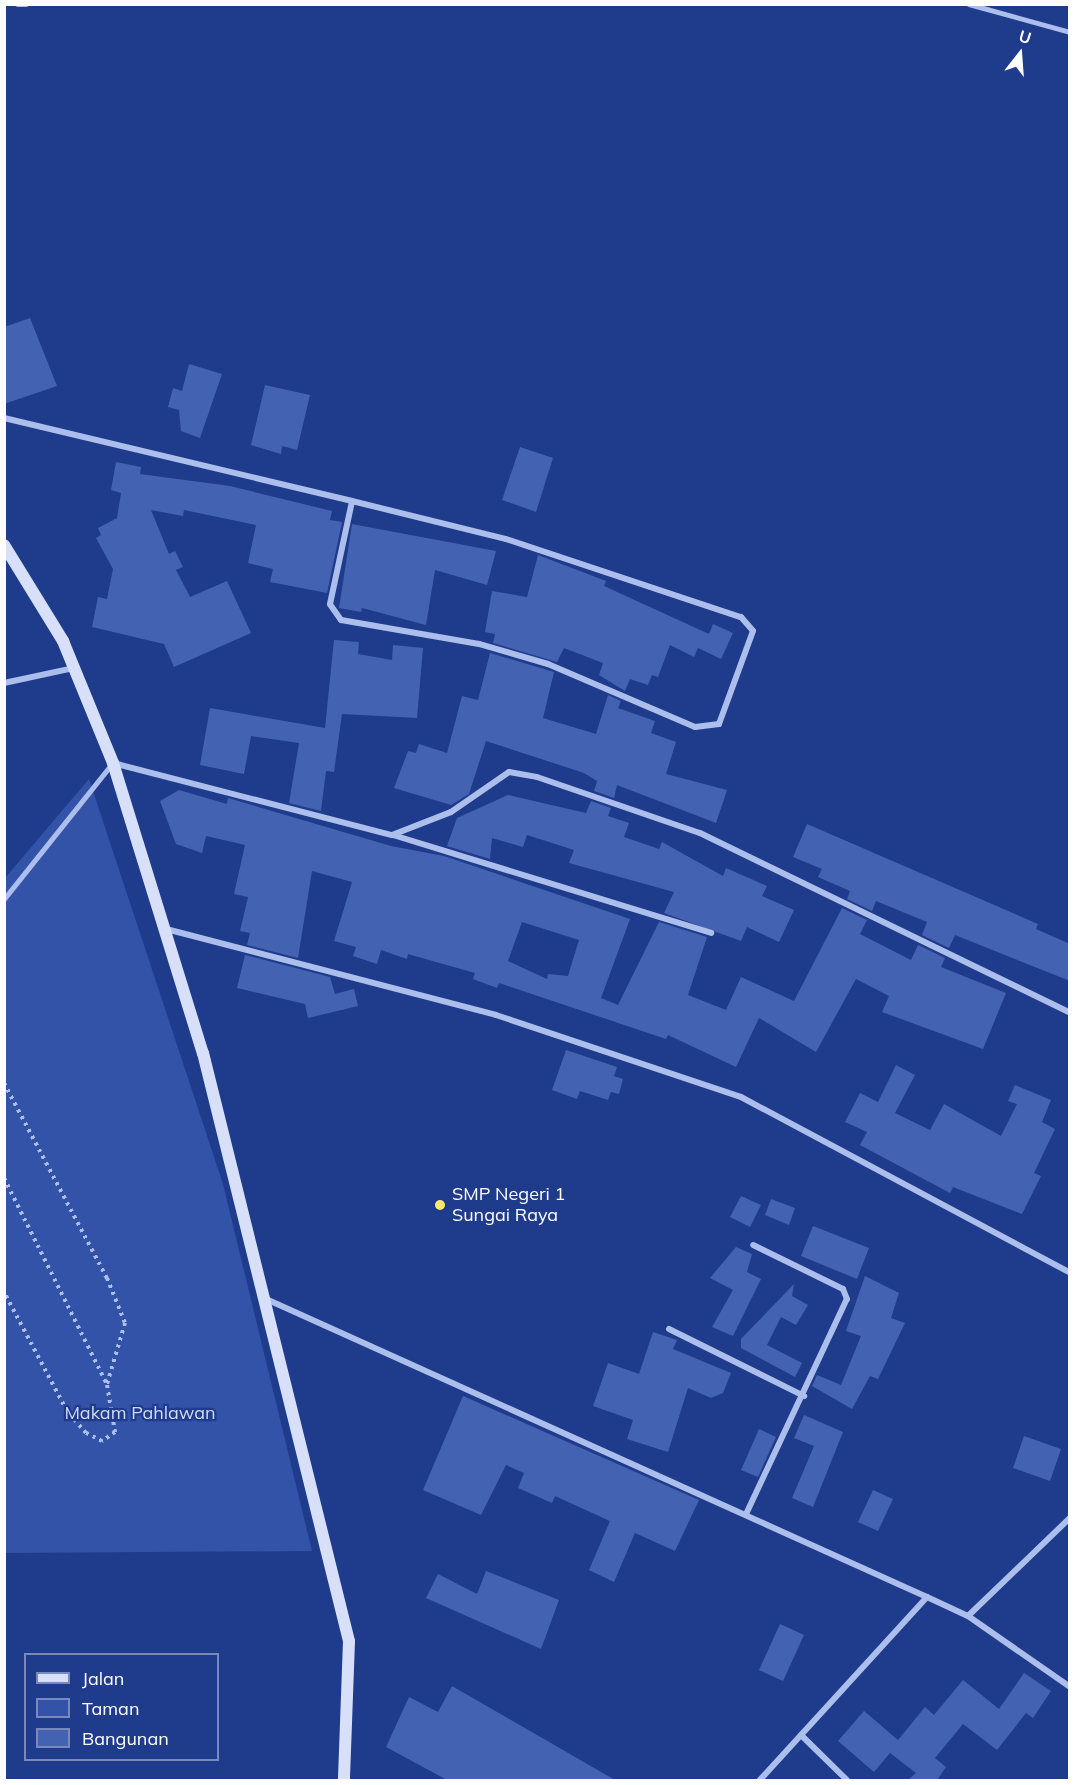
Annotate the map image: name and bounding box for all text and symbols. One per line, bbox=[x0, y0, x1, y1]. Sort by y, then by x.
north arrow bbox=[990, 24, 1050, 84]
text: U bbox=[1017, 25, 1034, 48]
place label: SMP Negeri 1 Sungai Raya bbox=[452, 1184, 565, 1226]
marker: SMP Negeri 1 Sungai Raya bbox=[433, 1198, 447, 1212]
park label: Makam Pahlawan bbox=[64, 1402, 216, 1424]
legend bbox=[24, 1653, 219, 1761]
text: Jalan bbox=[82, 1667, 124, 1690]
text: Taman bbox=[82, 1697, 139, 1720]
text: Bangunan bbox=[82, 1727, 169, 1750]

